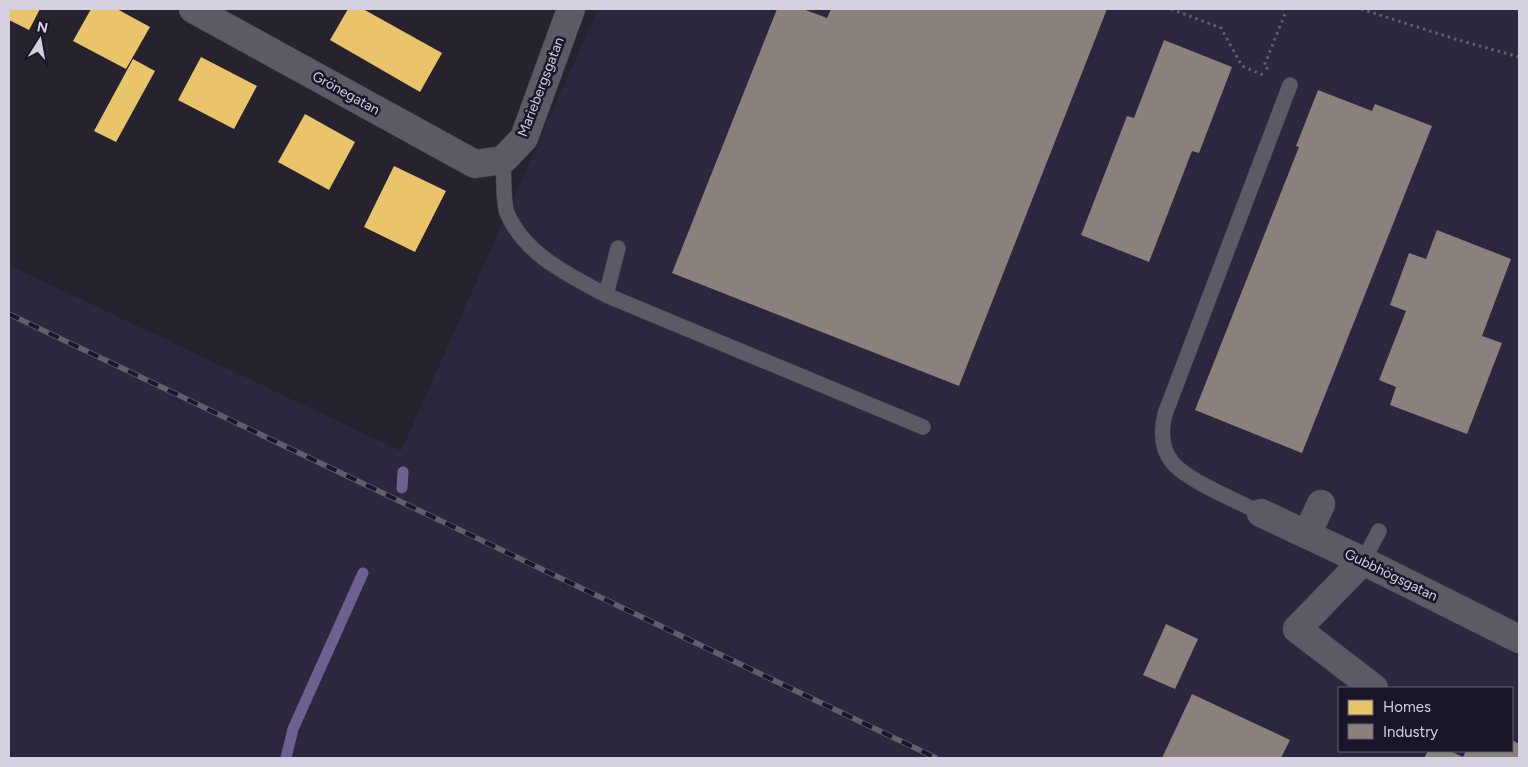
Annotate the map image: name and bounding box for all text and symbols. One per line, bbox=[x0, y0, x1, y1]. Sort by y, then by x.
north arrow bbox=[15, 15, 65, 65]
text: N bbox=[35, 18, 49, 37]
street label: Mariebergsgatan bbox=[514, 35, 568, 139]
street label: Grönegatan bbox=[309, 68, 383, 119]
street label: Gubbhögsgatan bbox=[1342, 545, 1440, 605]
legend bbox=[1338, 687, 1513, 752]
text: Homes bbox=[1383, 698, 1431, 716]
text: Industry bbox=[1383, 723, 1438, 741]

